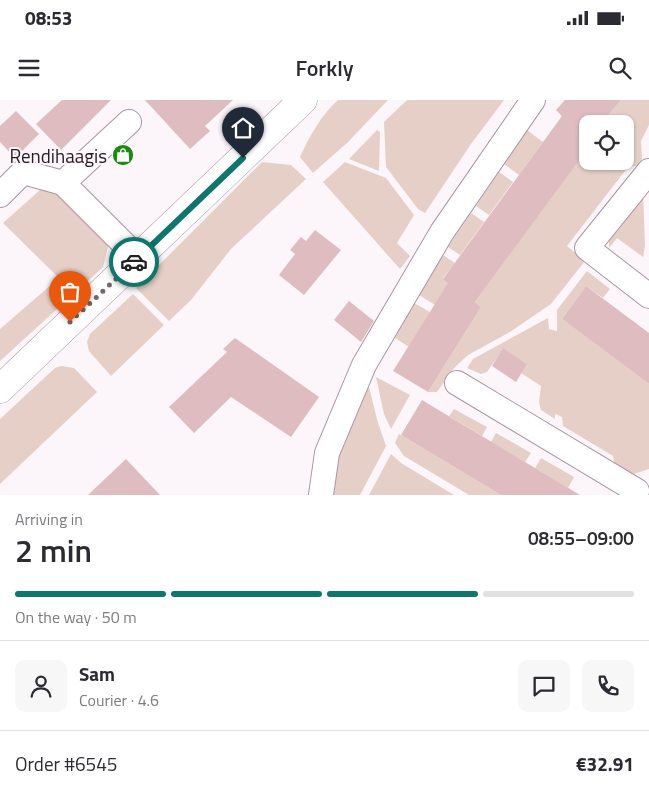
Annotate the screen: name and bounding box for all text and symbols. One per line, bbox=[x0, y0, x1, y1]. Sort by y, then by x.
text: 08:53 bbox=[25, 3, 72, 32]
text: Forkly bbox=[295, 51, 354, 85]
icon: menu bbox=[15, 54, 43, 82]
icon: search bbox=[606, 54, 634, 82]
pin bbox=[222, 107, 264, 158]
icon: home bbox=[229, 114, 257, 142]
map controls bbox=[579, 115, 634, 170]
button: locate bbox=[579, 115, 634, 170]
place label: Rendihaagis bbox=[9, 141, 107, 170]
shop icon: Rendihaagis bbox=[111, 143, 135, 167]
courier bbox=[109, 237, 159, 287]
icon: car bbox=[120, 248, 148, 276]
pin bbox=[49, 271, 91, 322]
icon: bag bbox=[56, 278, 84, 306]
text: Arriving in bbox=[15, 507, 83, 531]
text: 08:55–09:00 bbox=[528, 523, 634, 552]
text: 2 min bbox=[15, 526, 92, 574]
text: On the way · 50 m bbox=[15, 605, 137, 629]
text: Sam bbox=[79, 659, 115, 688]
button: person bbox=[15, 660, 67, 712]
button: chat bbox=[518, 660, 570, 712]
button: phone bbox=[582, 660, 634, 712]
text: Courier · 4.6 bbox=[79, 688, 159, 712]
text: Order #6545 bbox=[15, 749, 117, 778]
text: €32.91 bbox=[576, 749, 634, 778]

